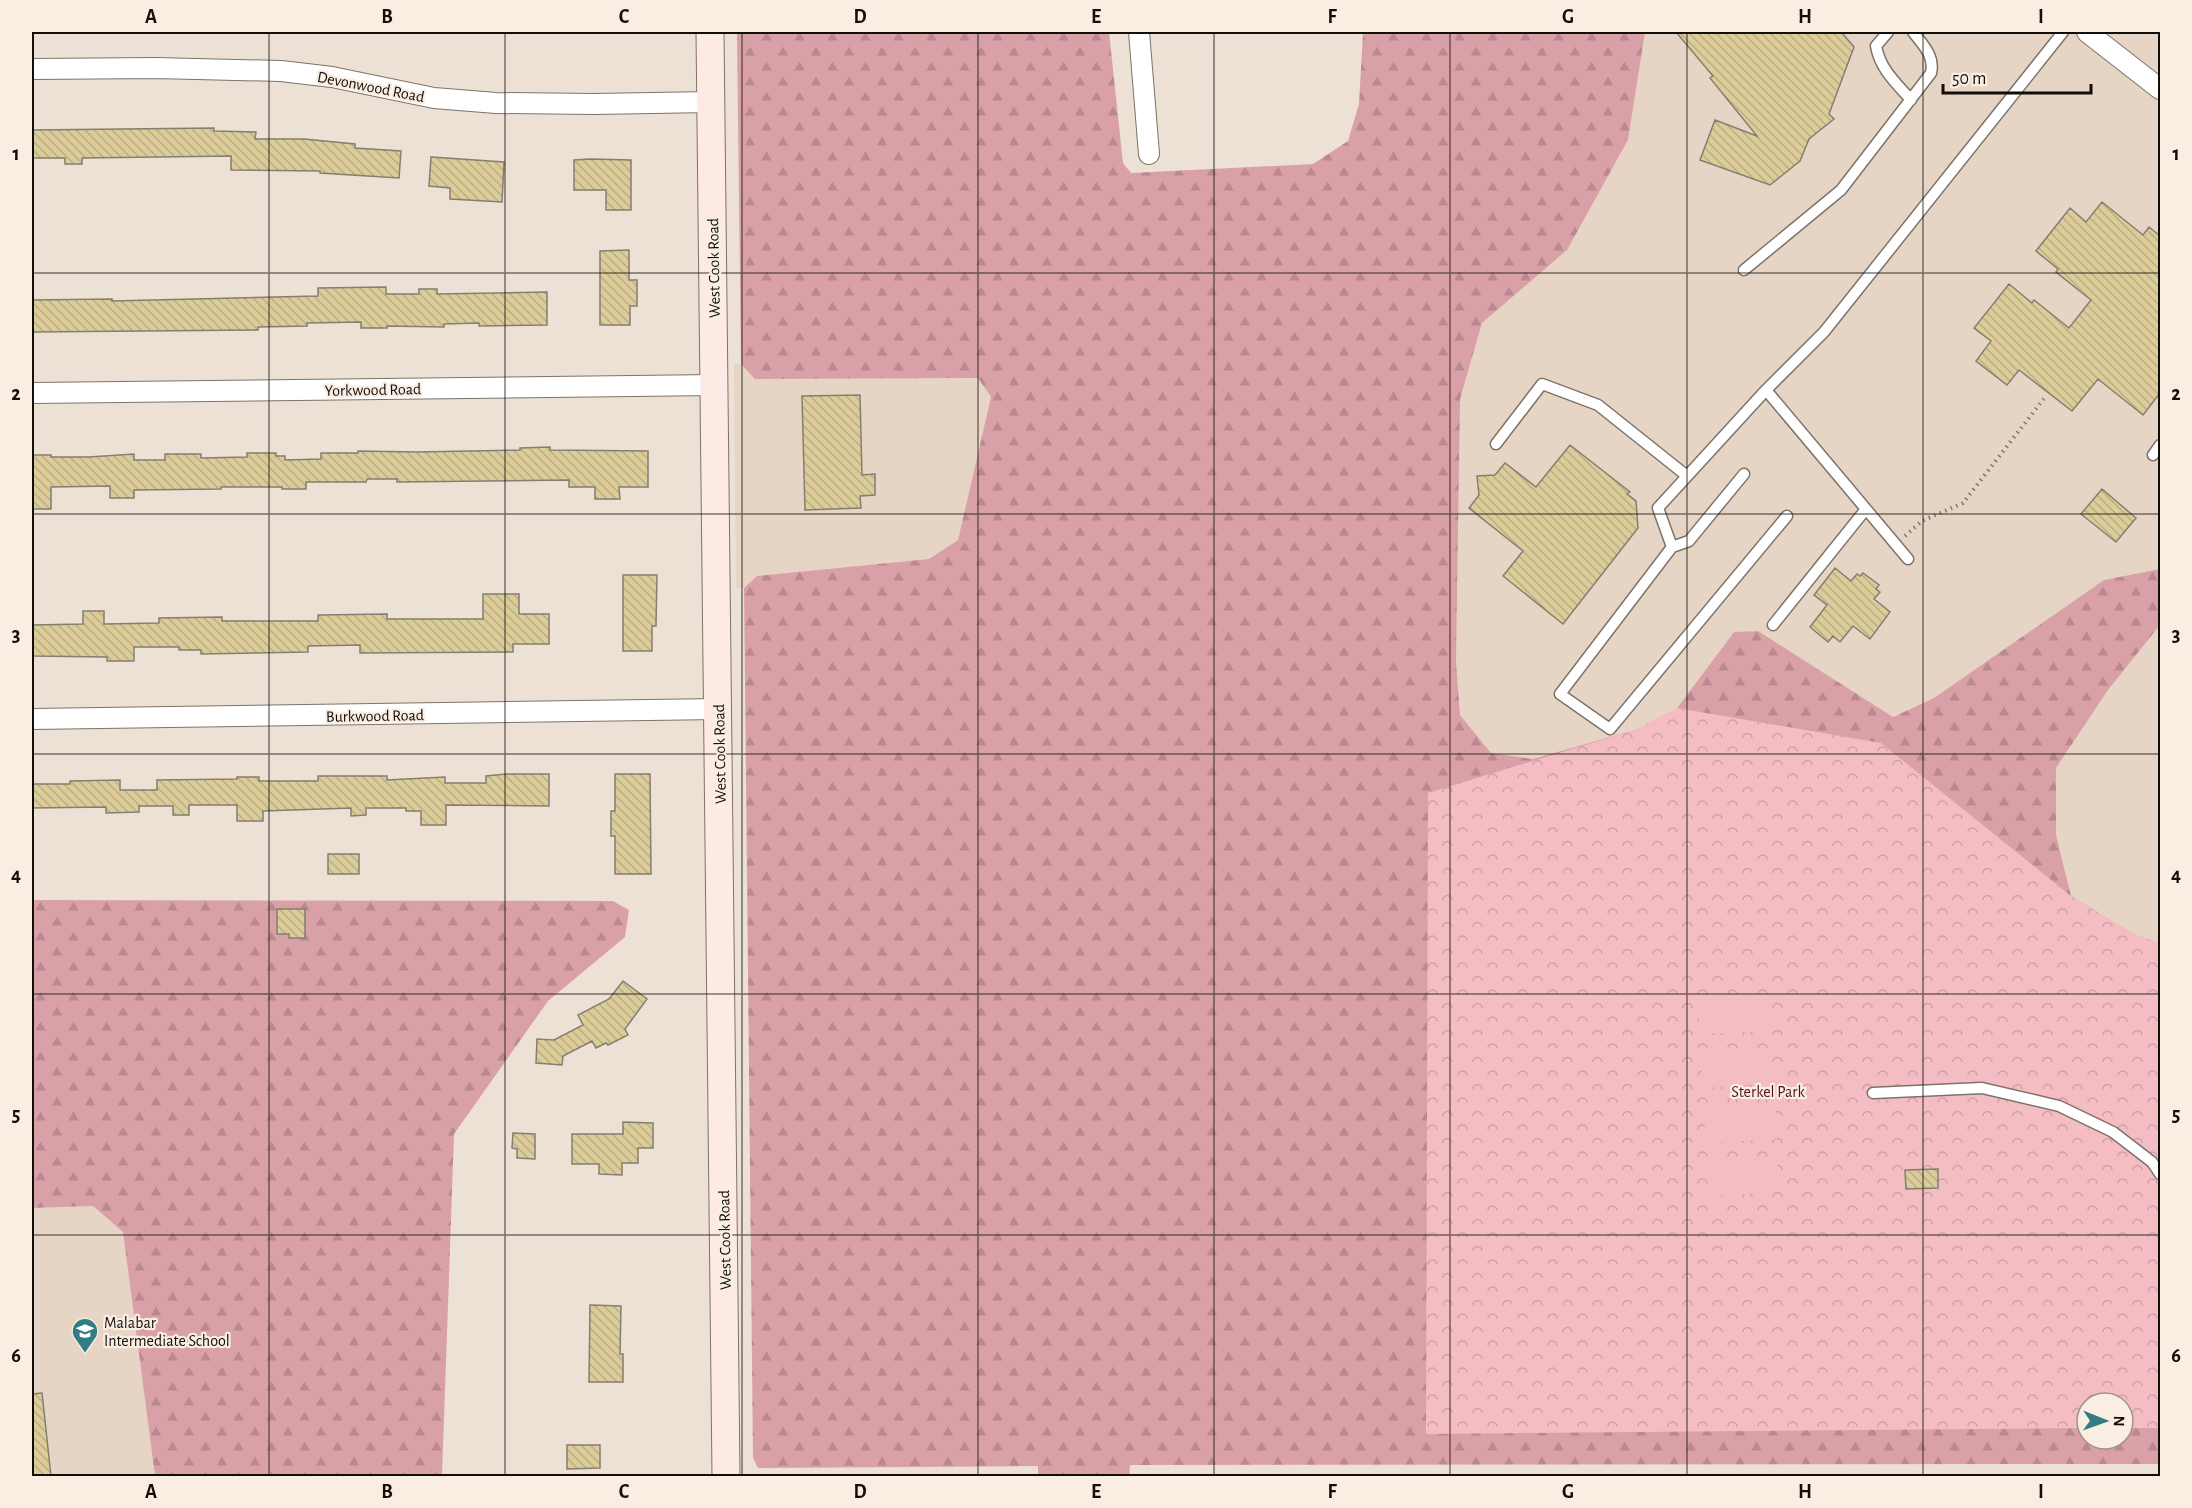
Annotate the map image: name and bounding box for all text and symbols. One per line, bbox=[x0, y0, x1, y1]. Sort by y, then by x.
text: A bbox=[145, 7, 157, 27]
text: B bbox=[381, 7, 393, 27]
text: C bbox=[619, 7, 630, 27]
text: D bbox=[853, 7, 867, 27]
text: E bbox=[1091, 7, 1101, 27]
text: F bbox=[1327, 7, 1337, 27]
text: G bbox=[1562, 7, 1574, 27]
text: H bbox=[1798, 7, 1812, 27]
text: I bbox=[2038, 7, 2044, 27]
scale bar bbox=[1943, 57, 2092, 95]
street label: Devonwood Road bbox=[316, 69, 426, 105]
text: 50 m bbox=[1952, 70, 1986, 88]
text: 1 bbox=[12, 144, 20, 164]
text: 1 bbox=[2172, 144, 2180, 164]
street label: West Cook Road bbox=[705, 218, 723, 318]
street label: Yorkwood Road bbox=[325, 381, 421, 399]
text: 2 bbox=[11, 384, 21, 404]
text: 2 bbox=[2171, 384, 2181, 404]
text: 3 bbox=[12, 625, 20, 645]
text: 3 bbox=[2172, 625, 2180, 645]
street label: West Cook Road bbox=[711, 704, 729, 804]
street label: Burkwood Road bbox=[326, 707, 424, 725]
text: 4 bbox=[11, 865, 21, 885]
text: 4 bbox=[2171, 865, 2181, 885]
park label: Sterkel Park bbox=[1731, 1084, 1806, 1100]
text: 5 bbox=[12, 1105, 20, 1125]
text: 5 bbox=[2172, 1105, 2180, 1125]
street label: West Cook Road bbox=[716, 1190, 734, 1290]
place label: Malabar Intermediate School bbox=[104, 1315, 230, 1349]
school or university icon: Malabar Intermediate School bbox=[70, 1316, 100, 1354]
text: 6 bbox=[11, 1346, 21, 1366]
text: 6 bbox=[2171, 1346, 2181, 1366]
north arrow bbox=[2075, 1391, 2135, 1451]
text: N bbox=[2111, 1416, 2127, 1427]
text: A bbox=[145, 1482, 157, 1502]
text: B bbox=[381, 1482, 393, 1502]
text: C bbox=[619, 1482, 630, 1502]
text: D bbox=[853, 1482, 867, 1502]
text: E bbox=[1091, 1482, 1101, 1502]
text: F bbox=[1327, 1482, 1337, 1502]
text: G bbox=[1562, 1482, 1574, 1502]
text: H bbox=[1798, 1482, 1812, 1502]
text: I bbox=[2038, 1482, 2044, 1502]

